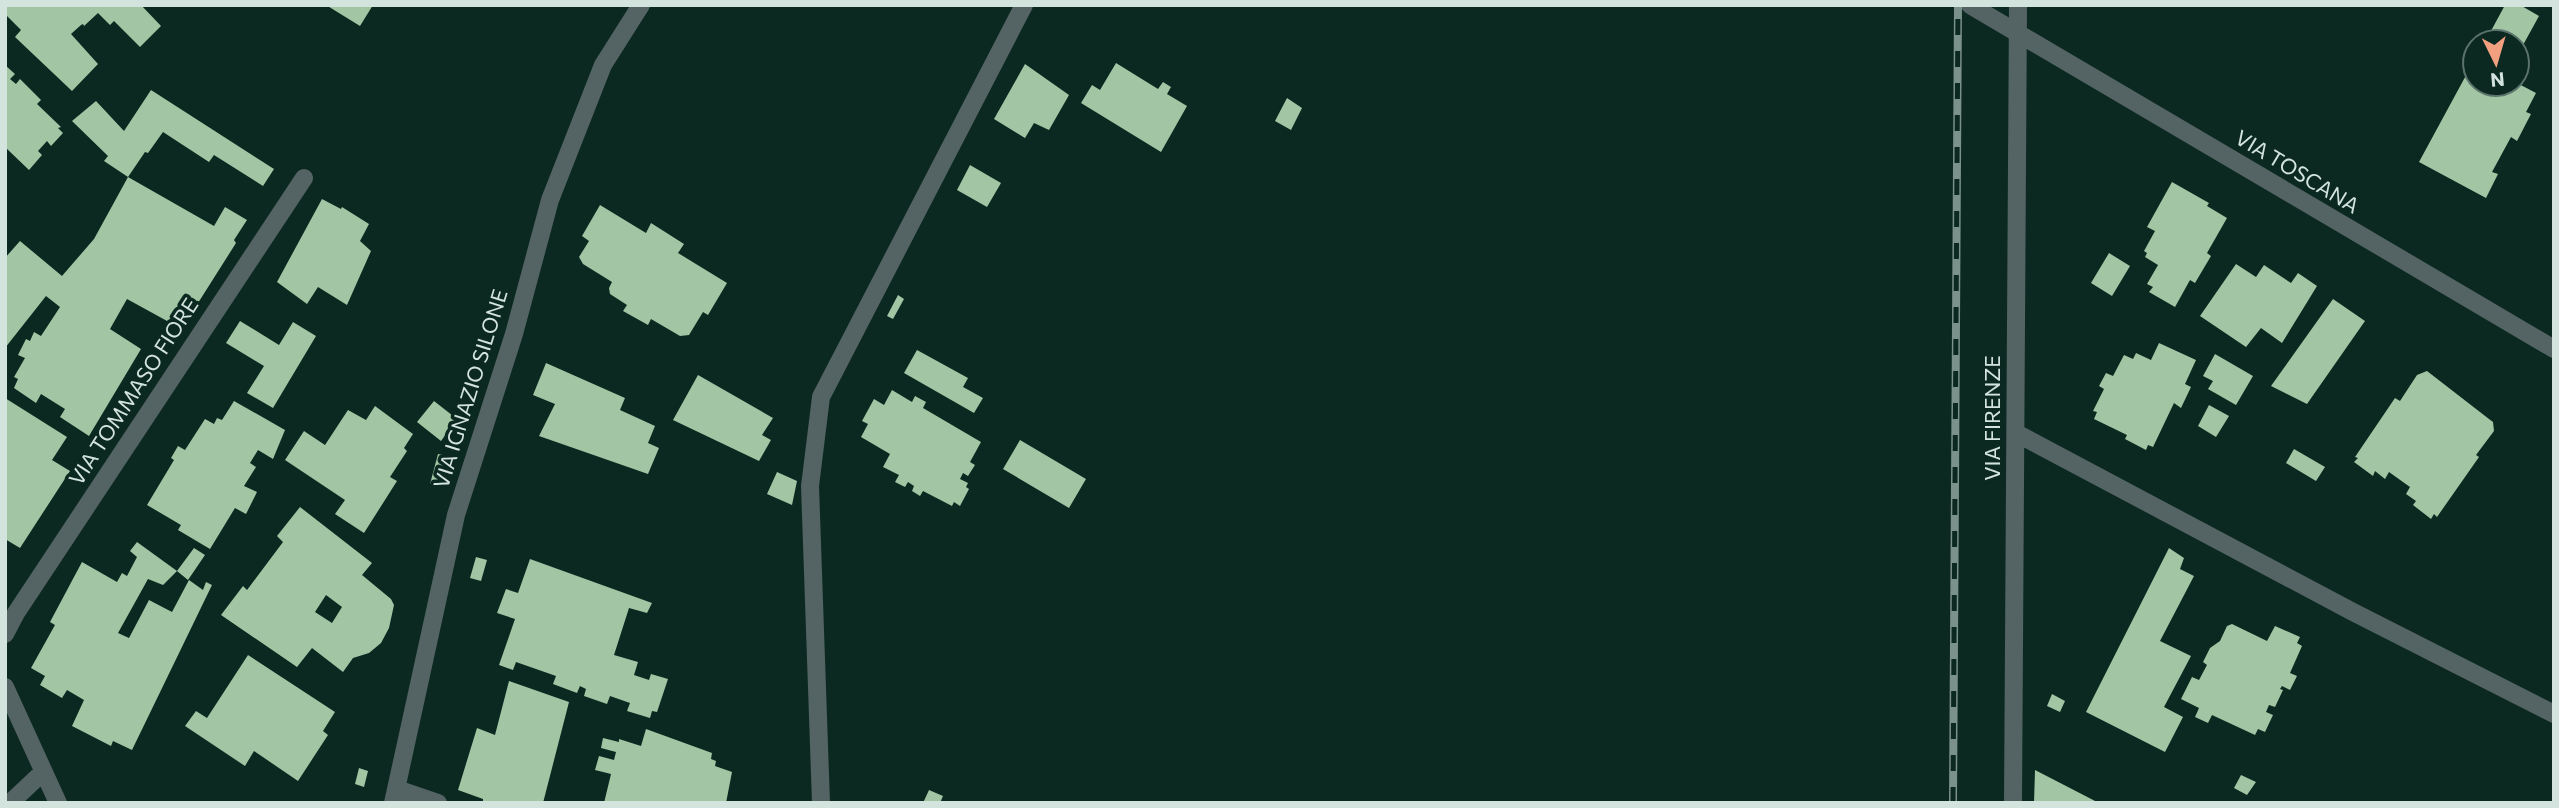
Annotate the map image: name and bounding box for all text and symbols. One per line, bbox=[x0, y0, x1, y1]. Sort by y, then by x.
north arrow bbox=[2461, 28, 2531, 98]
text: N bbox=[2489, 68, 2506, 93]
street label: VIA TOSCANA bbox=[2231, 124, 2364, 218]
street label: VIA IGNAZIO SILONE bbox=[427, 286, 512, 491]
street label: VIA TOMMASO FIORE bbox=[63, 293, 203, 489]
street label: VIA FIRENZE bbox=[1979, 355, 2004, 481]

